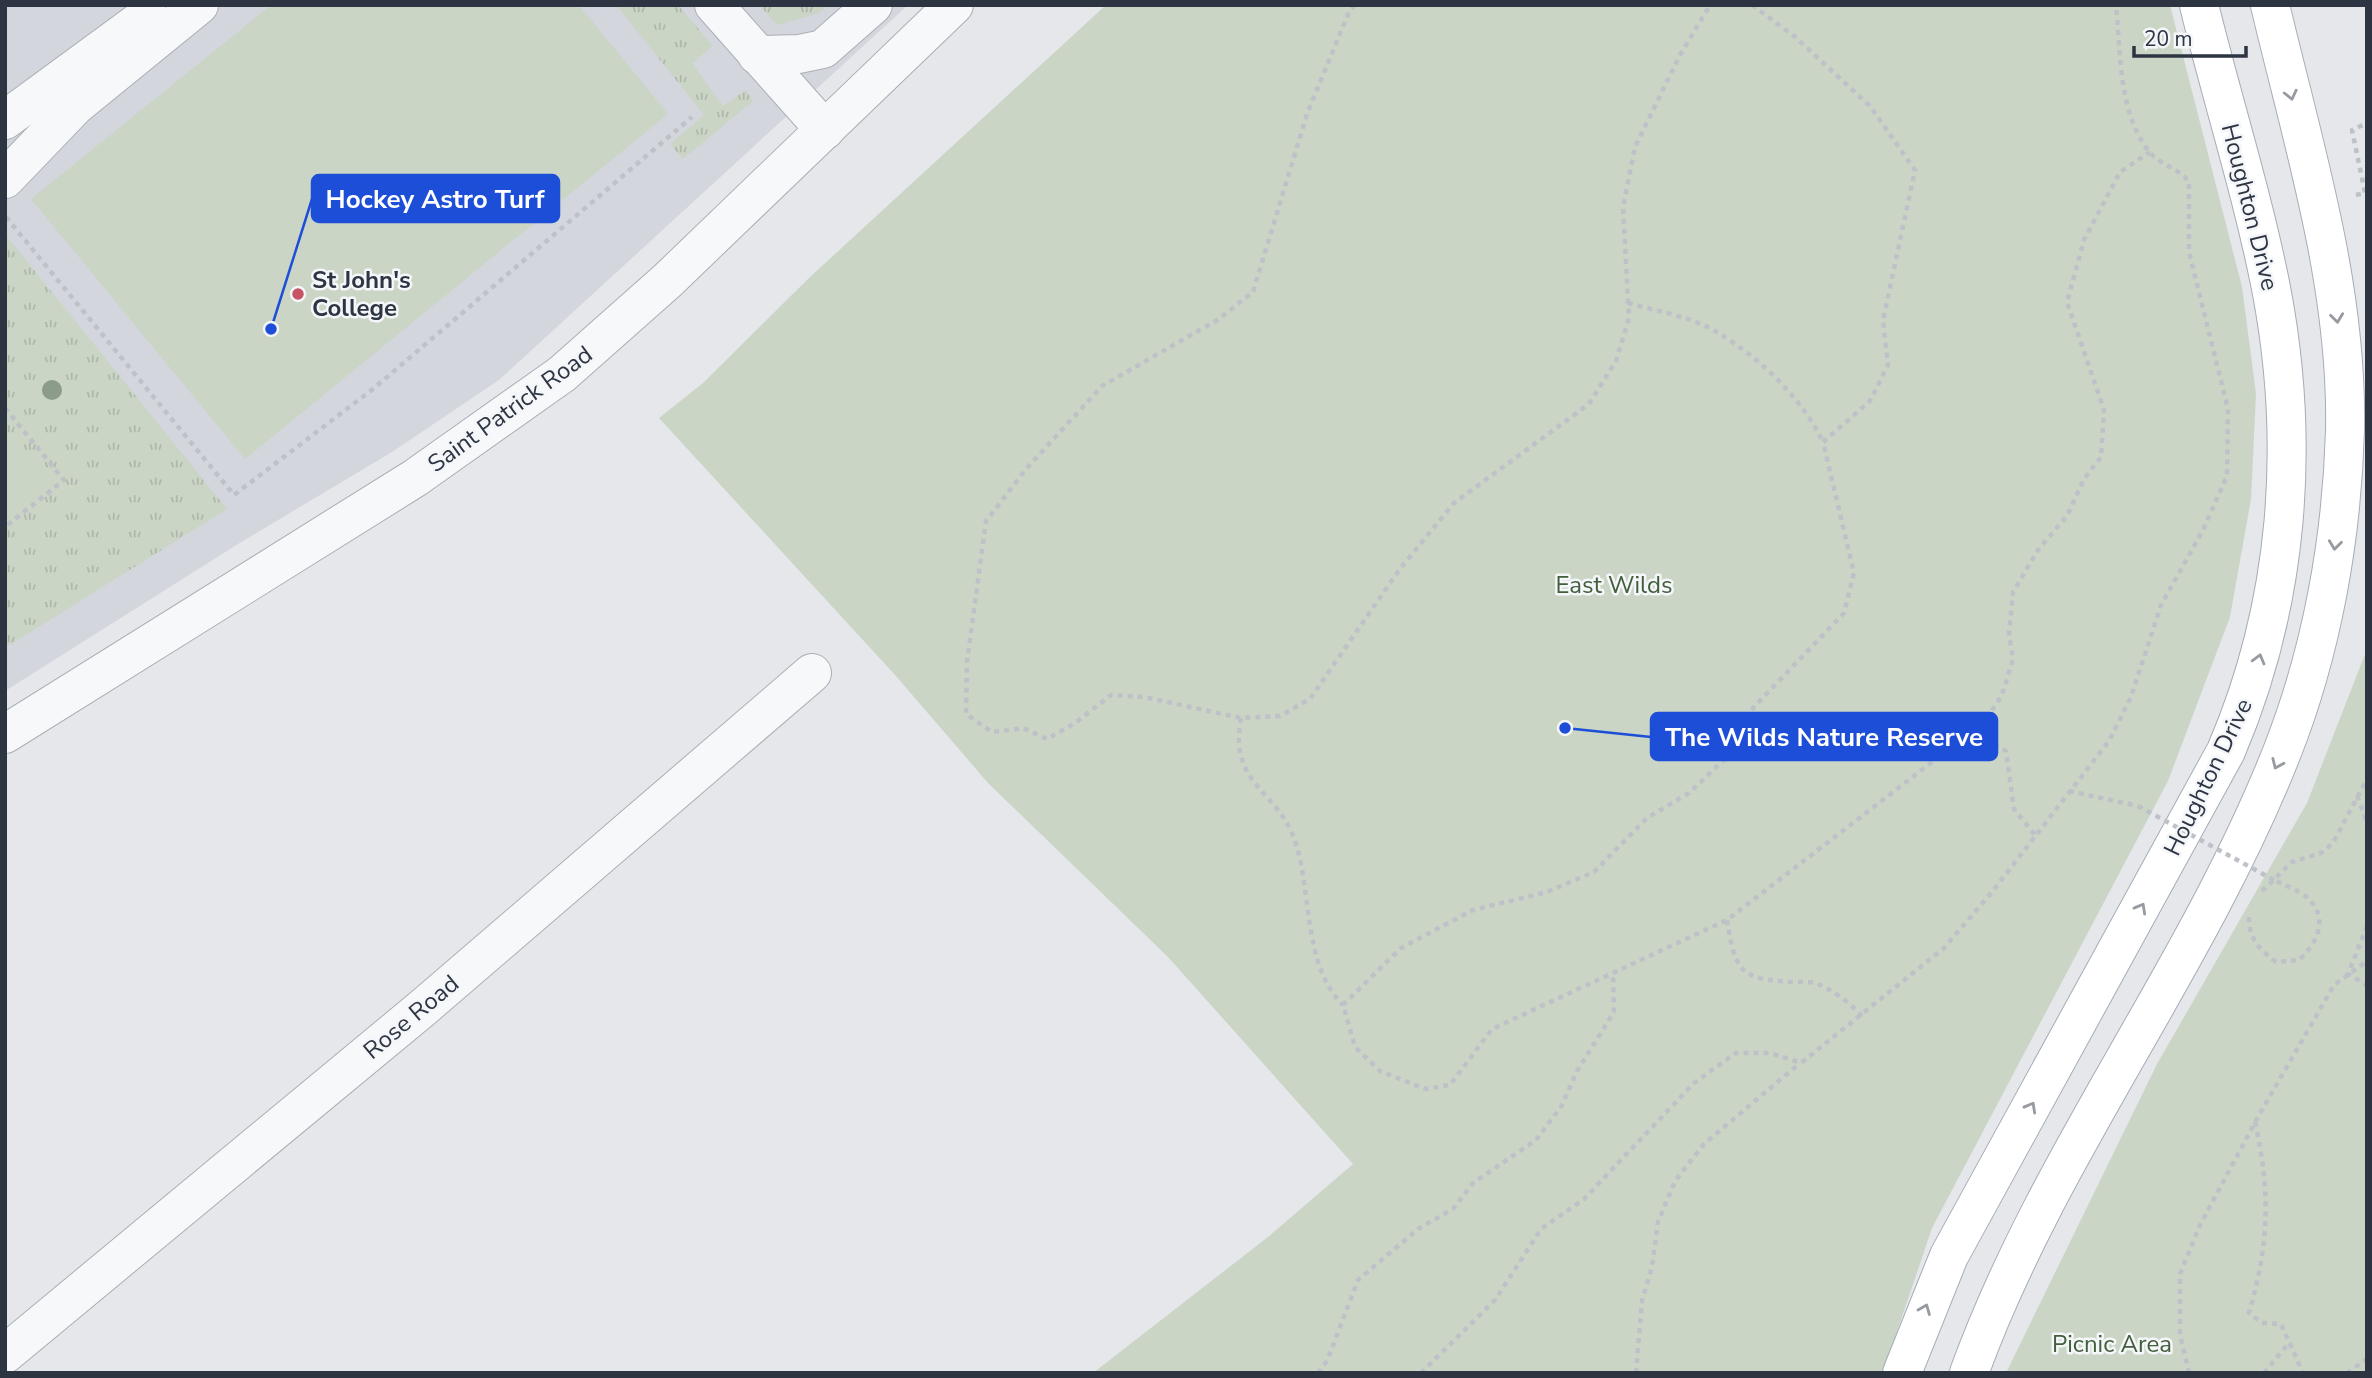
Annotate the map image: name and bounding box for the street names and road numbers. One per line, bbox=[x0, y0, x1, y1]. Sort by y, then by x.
street label: Houghton Drive bbox=[2214, 120, 2286, 294]
street label: Saint Patrick Road bbox=[421, 338, 599, 480]
street label: Houghton Drive bbox=[2156, 693, 2260, 861]
street label: Rose Road bbox=[356, 968, 466, 1066]

